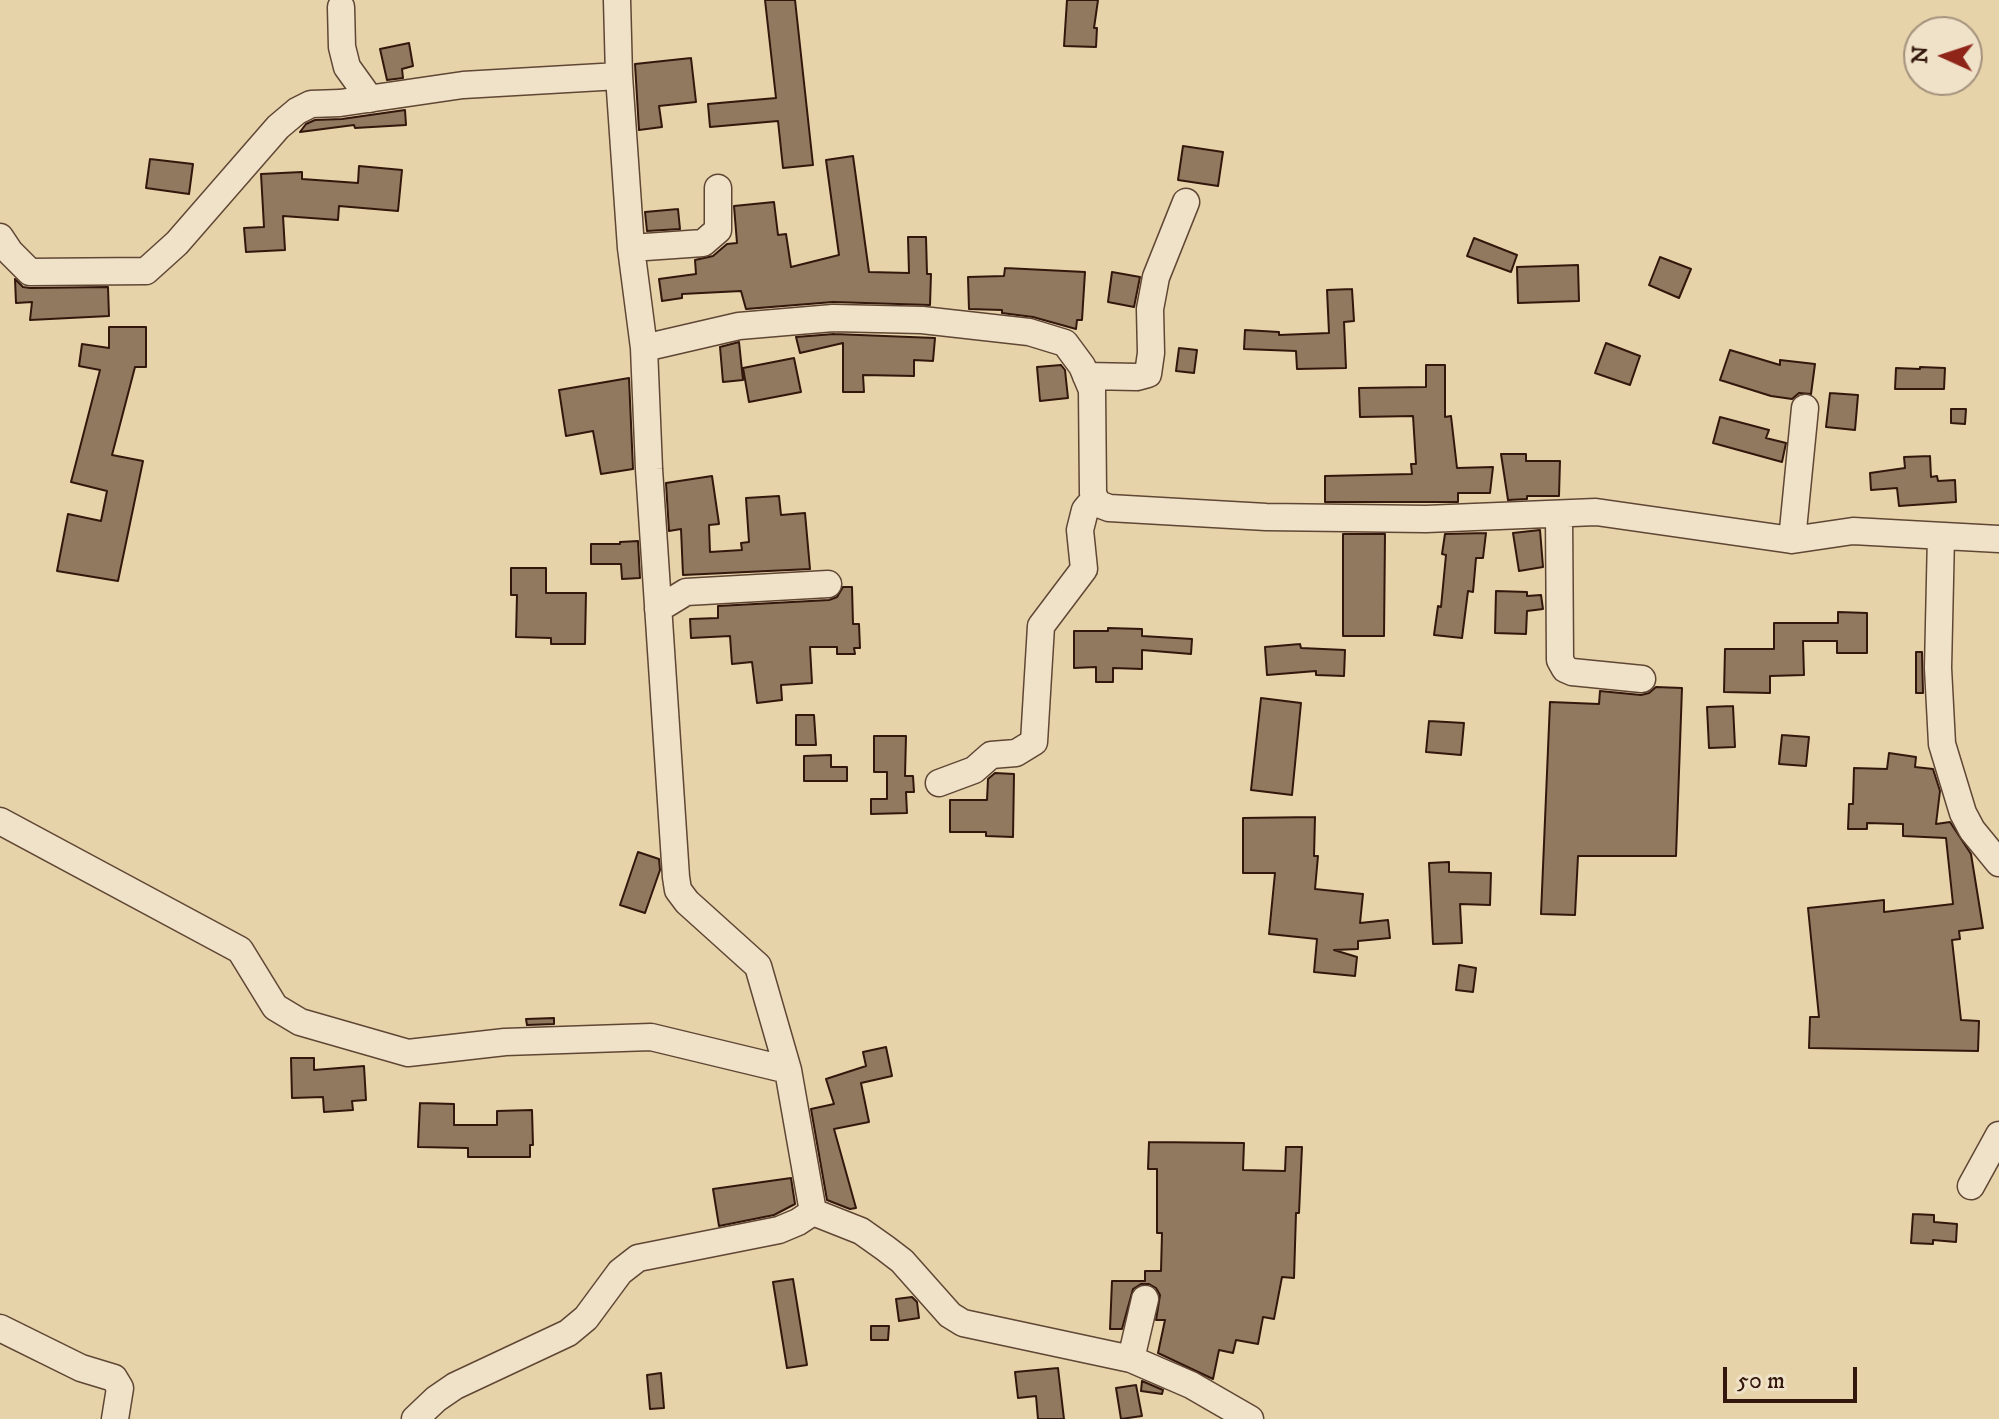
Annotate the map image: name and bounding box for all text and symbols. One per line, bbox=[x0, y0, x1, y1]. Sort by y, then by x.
north arrow bbox=[1903, 16, 1983, 96]
text: N bbox=[1907, 45, 1934, 65]
scale bar bbox=[1727, 1351, 1861, 1401]
text: 50 m bbox=[1737, 1366, 1785, 1396]

